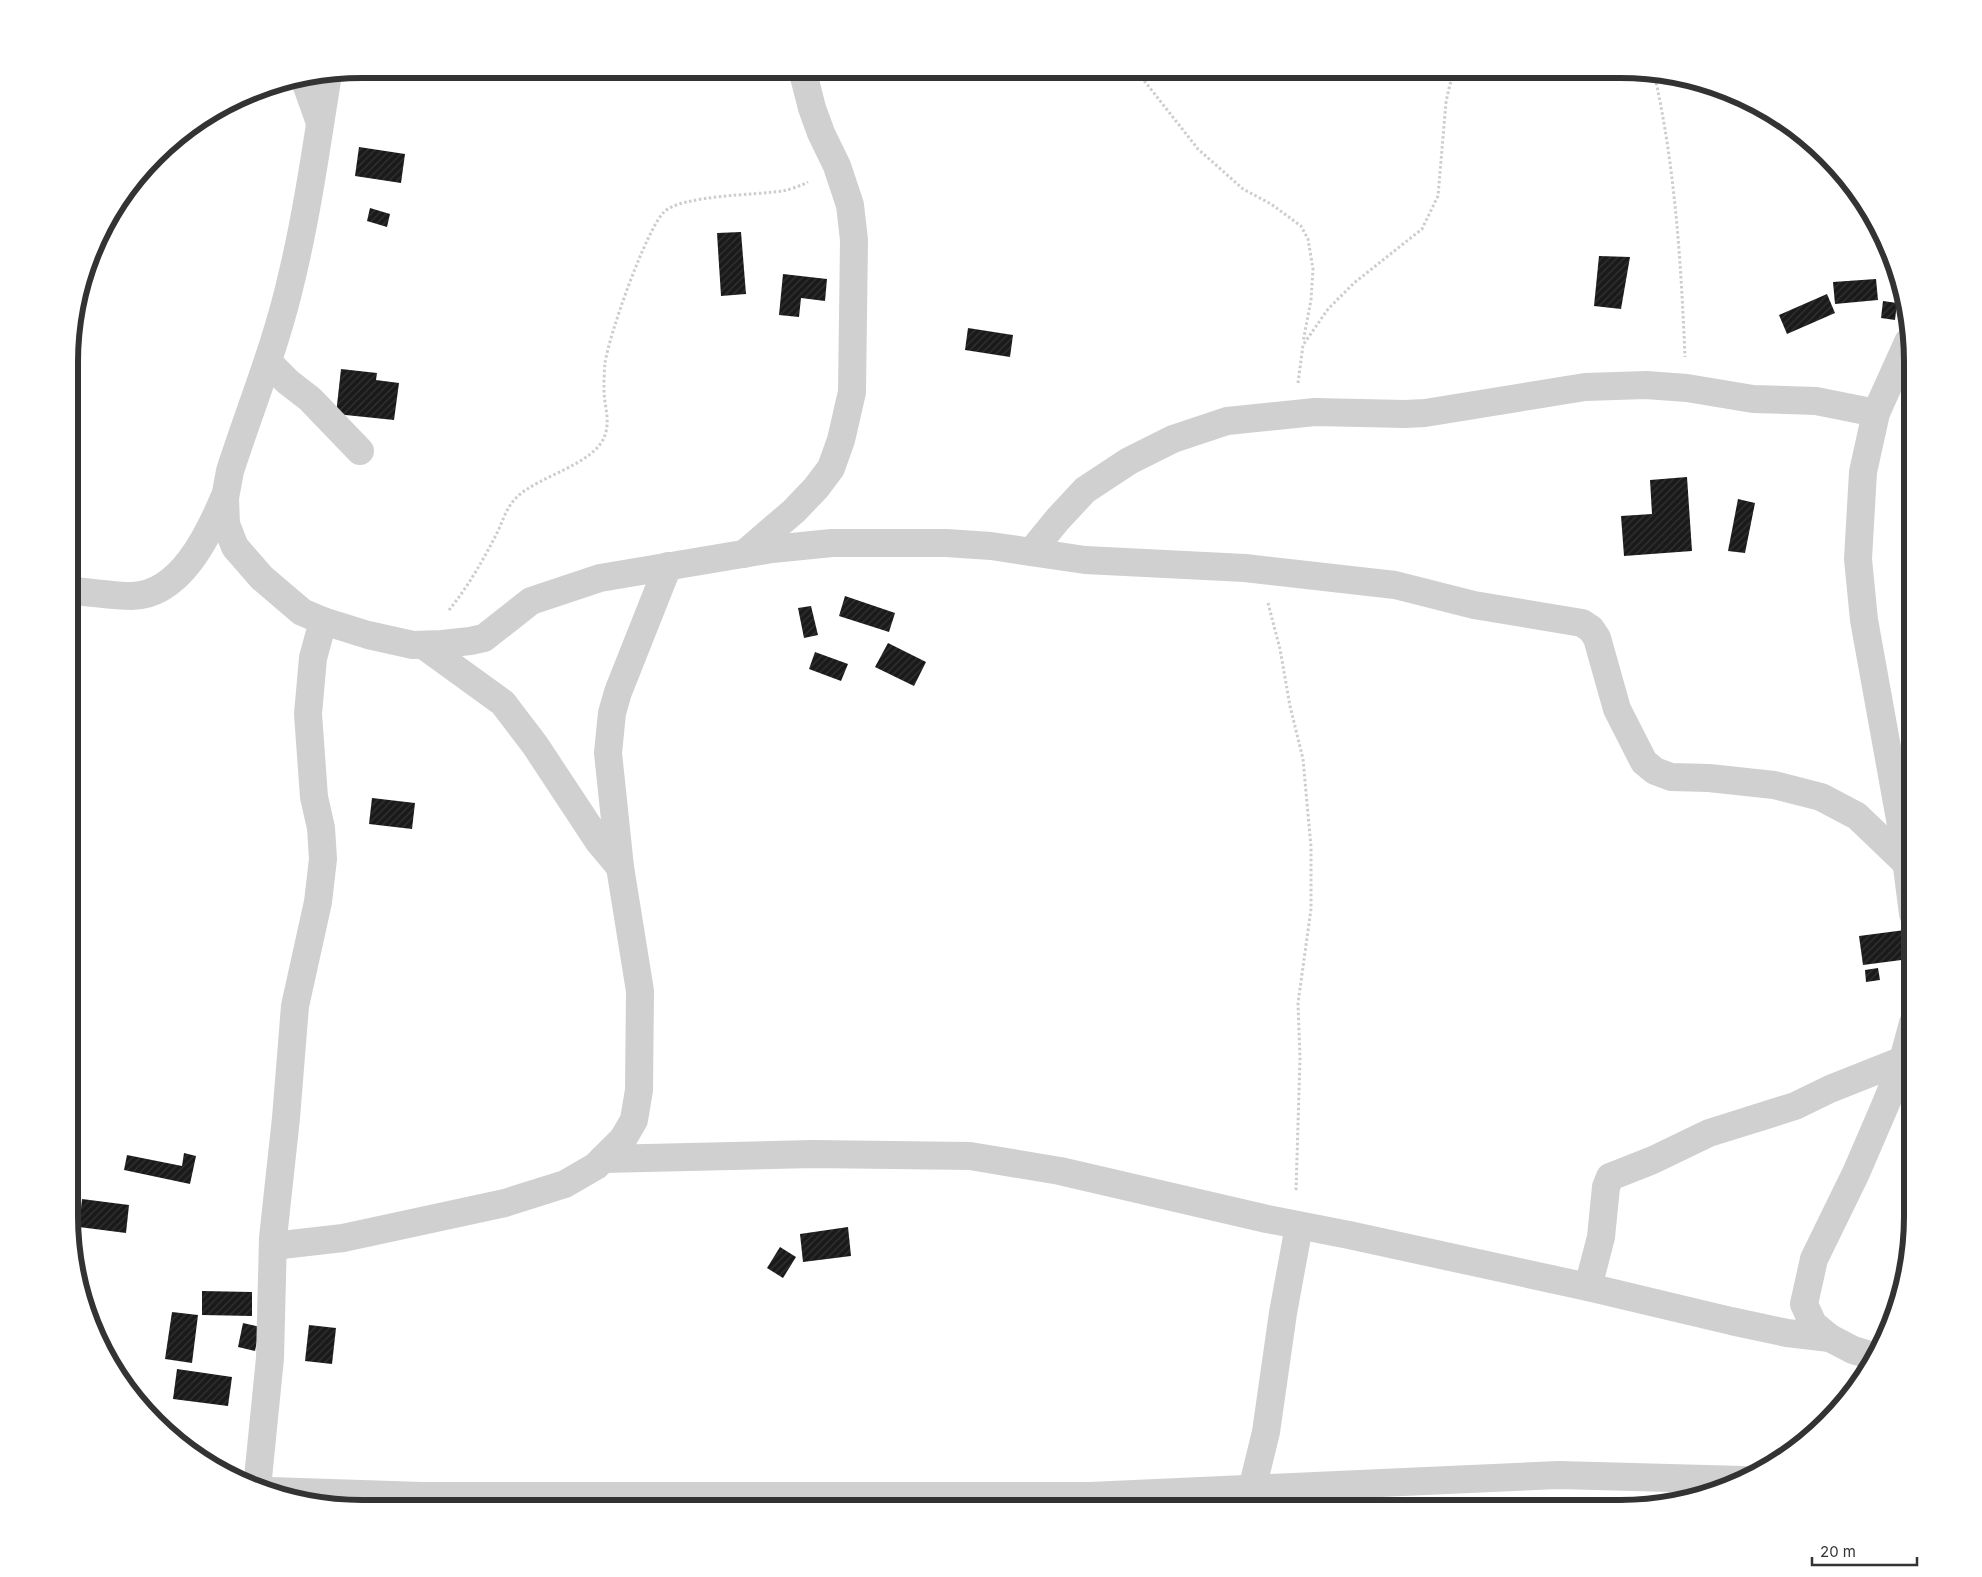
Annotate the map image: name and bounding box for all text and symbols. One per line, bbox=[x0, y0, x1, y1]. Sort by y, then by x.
scale bar bbox=[1812, 1534, 1917, 1566]
text: 20 m bbox=[1820, 1542, 1856, 1561]

